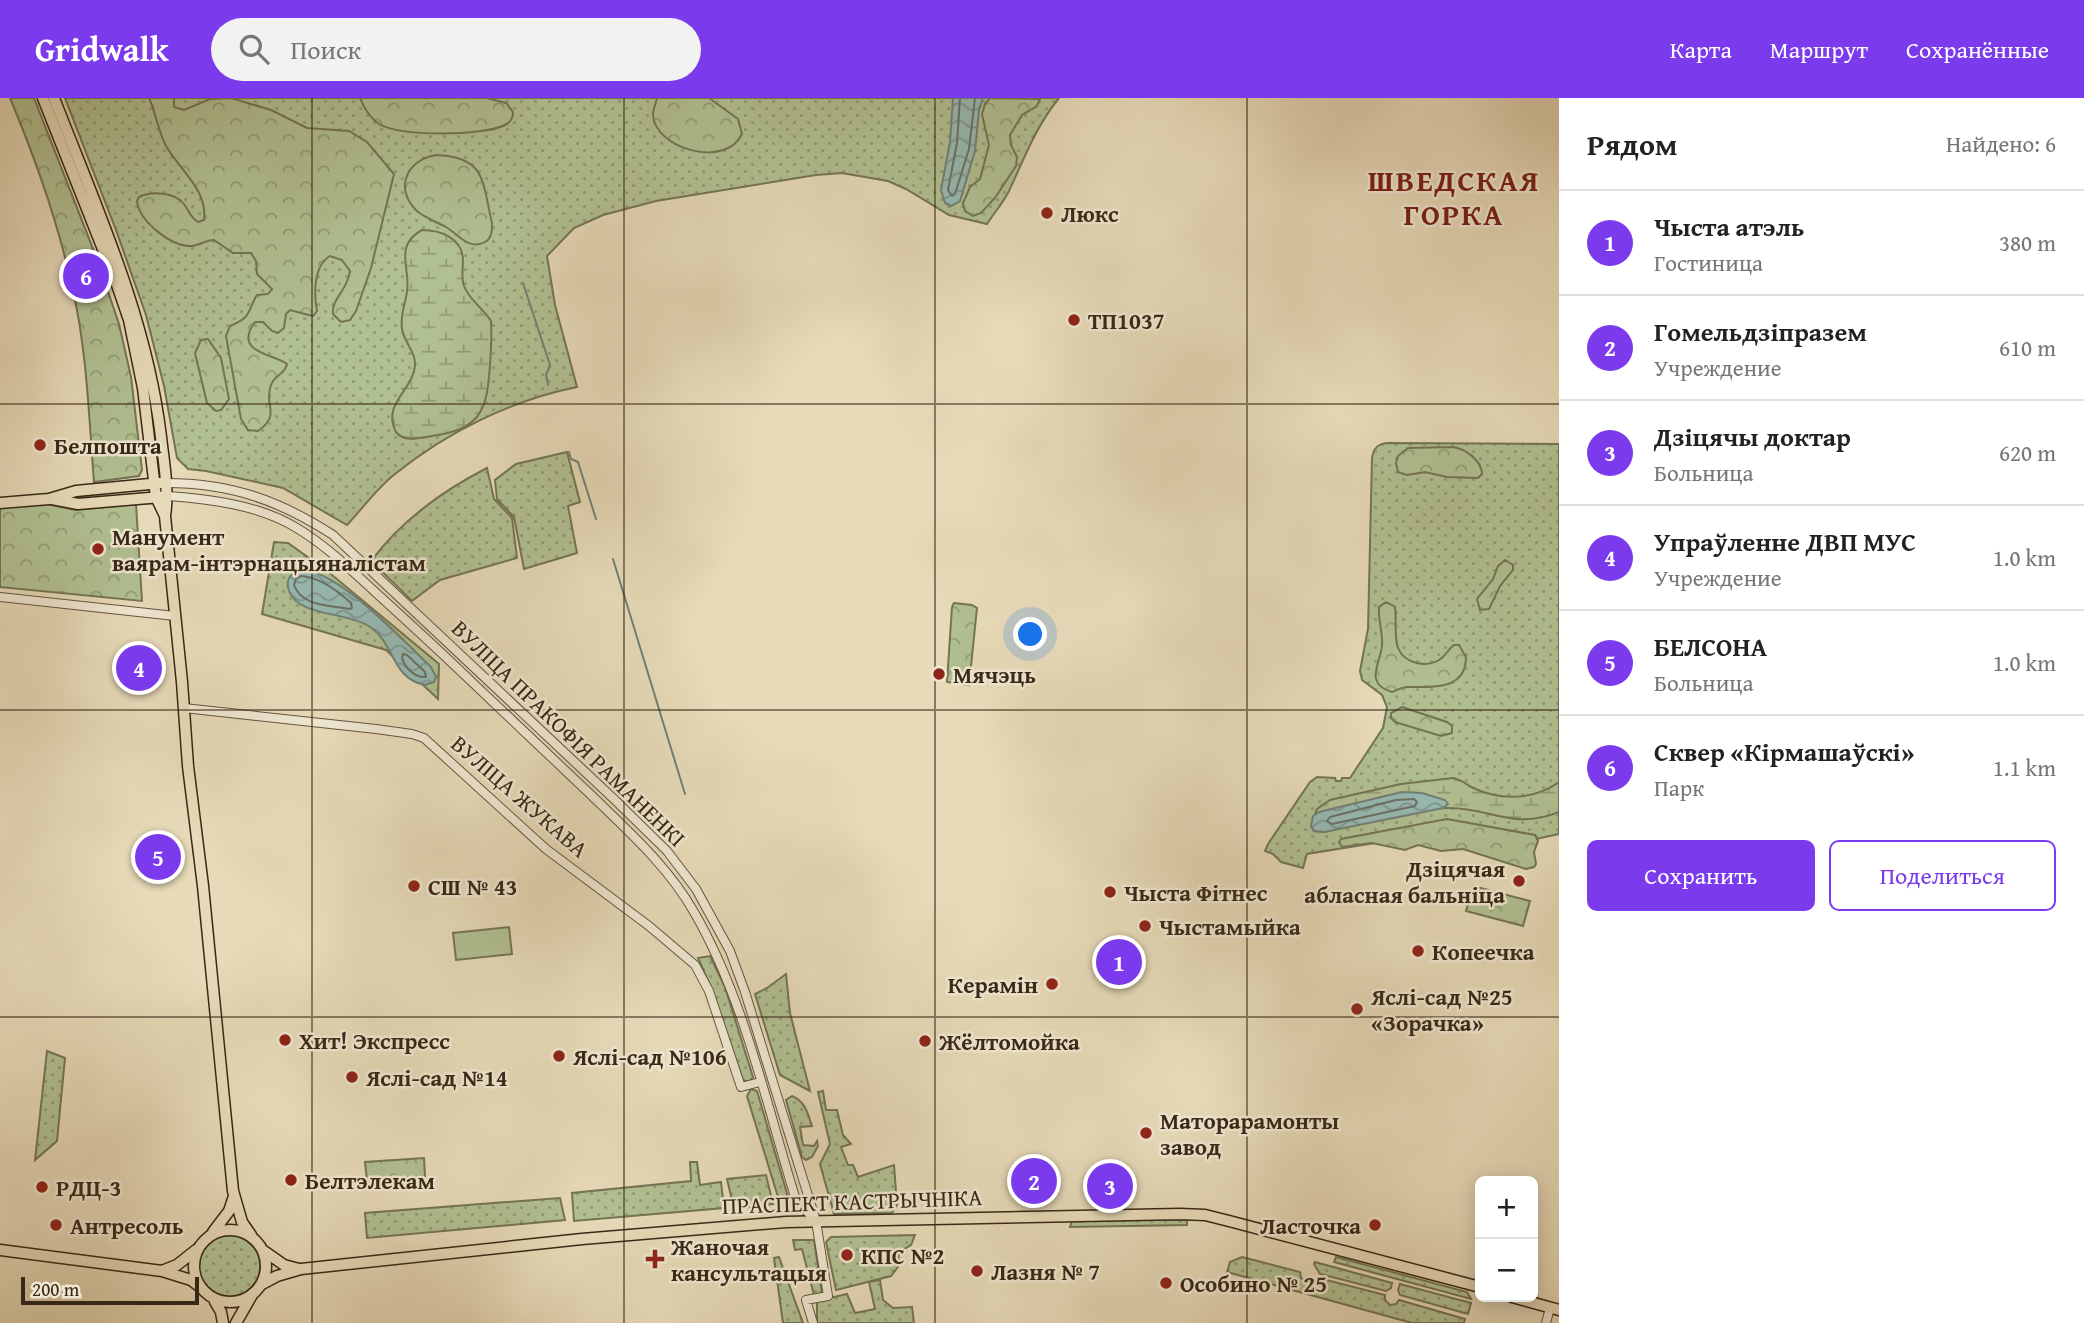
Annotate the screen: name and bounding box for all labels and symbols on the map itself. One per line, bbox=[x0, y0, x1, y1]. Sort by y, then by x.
district label: ШВЕДСКАЯ ГОРКА bbox=[1368, 158, 1540, 236]
place label: Люкс bbox=[1061, 197, 1119, 230]
marker: Люкс bbox=[1039, 205, 1055, 221]
pin: 6 bbox=[63, 250, 109, 302]
place label: ТП1037 bbox=[1088, 304, 1165, 337]
marker: ТП1037 bbox=[1066, 312, 1082, 328]
place label: Белпошта bbox=[54, 429, 162, 462]
marker: Белпошта bbox=[32, 437, 48, 453]
place label: Манумент ваярам-інтэрнацыяналістам bbox=[112, 520, 426, 579]
marker: Манумент ваярам-інтэрнацыяналістам bbox=[90, 541, 106, 557]
street label: ВУЛІЦА ПРАКОФІЯ РАМАНЕНКІ bbox=[445, 612, 693, 854]
your location bbox=[1013, 617, 1047, 651]
pin: 4 bbox=[116, 642, 162, 694]
place label: Мячэць bbox=[953, 658, 1036, 691]
marker: Мячэць bbox=[931, 666, 947, 682]
street label: ВУЛІЦА ЖУКАВА bbox=[444, 727, 596, 865]
pin: 5 bbox=[135, 831, 181, 883]
place label: Дзіцячая абласная бальніца bbox=[1304, 852, 1505, 911]
place label: СШ № 43 bbox=[428, 870, 518, 903]
marker: Дзіцячая абласная бальніца bbox=[1511, 873, 1527, 889]
place label: Чыста Фітнес bbox=[1124, 876, 1268, 909]
marker: СШ № 43 bbox=[406, 878, 422, 894]
marker: Чыста Фітнес bbox=[1102, 884, 1118, 900]
place label: Чыстамыйка bbox=[1159, 910, 1301, 943]
marker: Чыстамыйка bbox=[1137, 918, 1153, 934]
place label: Копеечка bbox=[1432, 935, 1535, 968]
pin: 1 bbox=[1096, 936, 1142, 988]
marker: Копеечка bbox=[1410, 943, 1426, 959]
place label: Керамін bbox=[948, 968, 1038, 1001]
marker: Керамін bbox=[1044, 976, 1060, 992]
place label: Яслі-сад №25 «Зорачка» bbox=[1370, 980, 1513, 1039]
marker: Яслі-сад №25 «Зорачка» bbox=[1349, 1001, 1365, 1017]
place label: Хит! Экспресс bbox=[299, 1024, 450, 1057]
place label: Жёлтомойка bbox=[938, 1025, 1080, 1058]
marker: Хит! Экспресс bbox=[277, 1032, 293, 1048]
marker: Жёлтомойка bbox=[917, 1033, 933, 1049]
place label: Яслі-сад №106 bbox=[572, 1040, 727, 1073]
marker: Яслі-сад №106 bbox=[551, 1048, 567, 1064]
place label: Яслі-сад №14 bbox=[365, 1061, 508, 1094]
marker: Яслі-сад №14 bbox=[344, 1069, 360, 1085]
place label: Маторарамонты завод bbox=[1160, 1104, 1339, 1163]
marker: Маторарамонты завод bbox=[1138, 1125, 1154, 1141]
pin: 2 bbox=[1011, 1155, 1057, 1207]
pin: 3 bbox=[1087, 1160, 1133, 1212]
place label: Белтэлекам bbox=[305, 1164, 435, 1197]
place label: РДЦ-3 bbox=[56, 1171, 122, 1204]
marker: Белтэлекам bbox=[283, 1172, 299, 1188]
marker: РДЦ-3 bbox=[34, 1179, 50, 1195]
street label: ПРАСПЕКТ КАСТРЫЧНІКА bbox=[721, 1180, 983, 1222]
place label: Антресоль bbox=[70, 1209, 184, 1242]
place label: Ласточка bbox=[1260, 1209, 1361, 1242]
marker: Антресоль bbox=[48, 1217, 64, 1233]
marker: Ласточка bbox=[1367, 1217, 1383, 1233]
place label: Жаночая кансультацыя bbox=[670, 1230, 827, 1289]
place label: КПС №2 bbox=[861, 1239, 944, 1272]
marker: КПС №2 bbox=[839, 1247, 855, 1263]
marker: Жаночая кансультацыя bbox=[645, 1249, 665, 1269]
place label: Лазня № 7 bbox=[991, 1255, 1100, 1288]
marker: Лазня № 7 bbox=[969, 1263, 985, 1279]
place label: Особино № 25 bbox=[1180, 1267, 1327, 1300]
scale bar bbox=[21, 1274, 200, 1306]
marker: Особино № 25 bbox=[1158, 1275, 1174, 1291]

